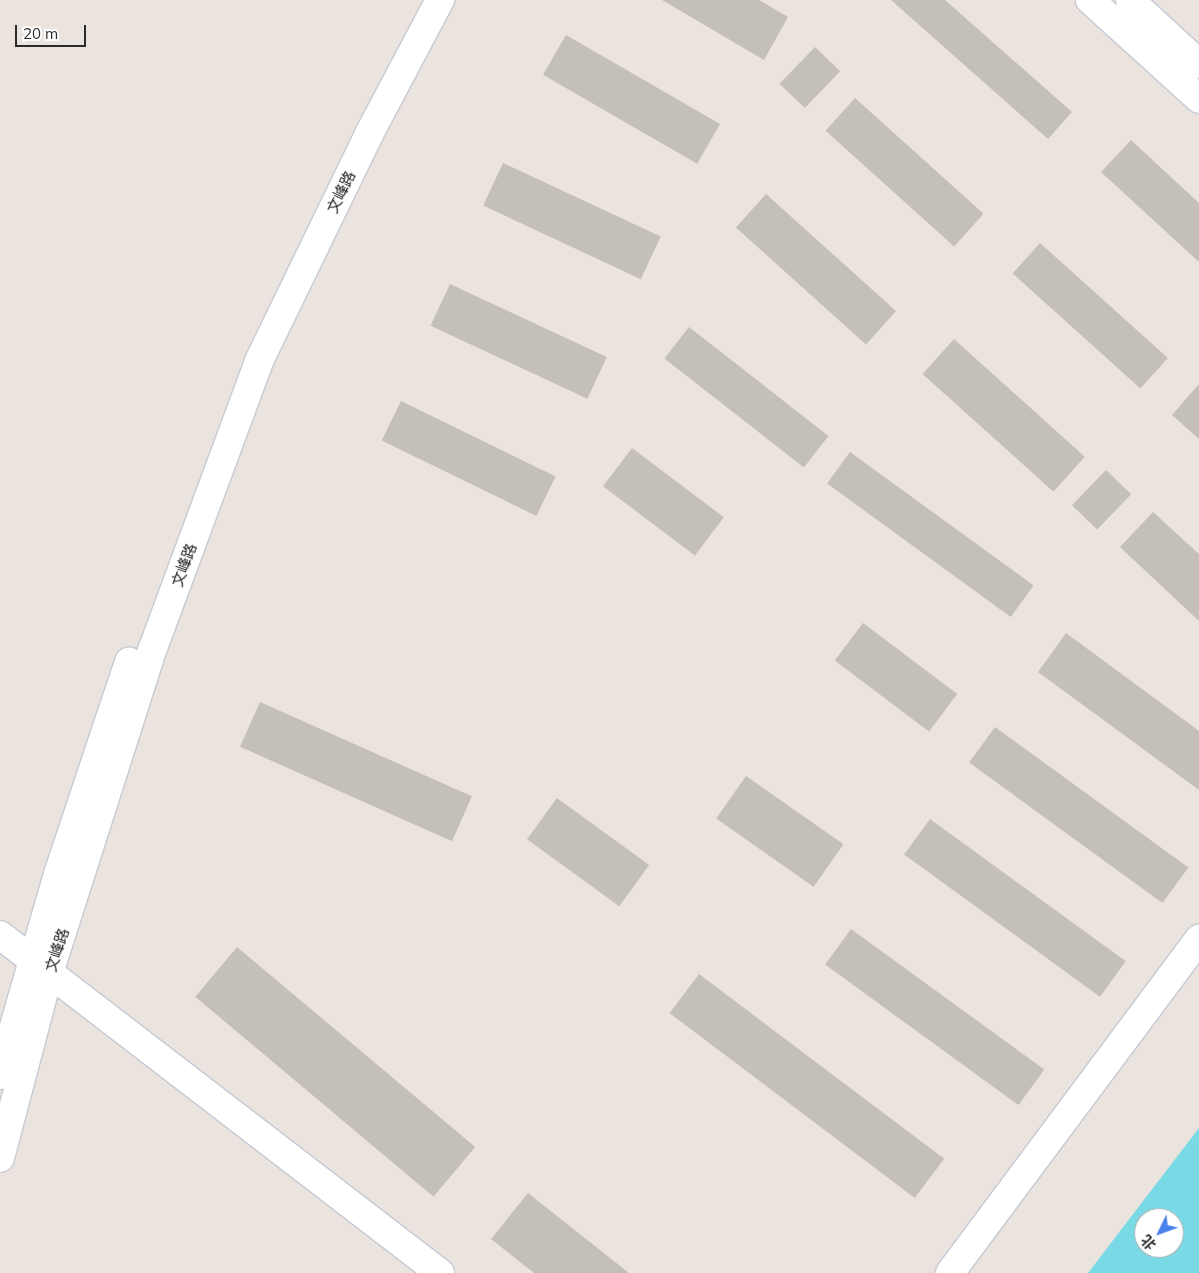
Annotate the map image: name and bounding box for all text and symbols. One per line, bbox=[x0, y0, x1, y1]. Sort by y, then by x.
scale bar bbox=[18, 15, 89, 47]
text: 20 m bbox=[23, 24, 58, 43]
street label: 文峰路 bbox=[323, 168, 359, 216]
street label: 文峰路 bbox=[168, 541, 200, 589]
street label: 文峰路 bbox=[41, 926, 73, 974]
north arrow bbox=[1134, 1208, 1184, 1258]
text: 北 bbox=[1137, 1231, 1160, 1254]

